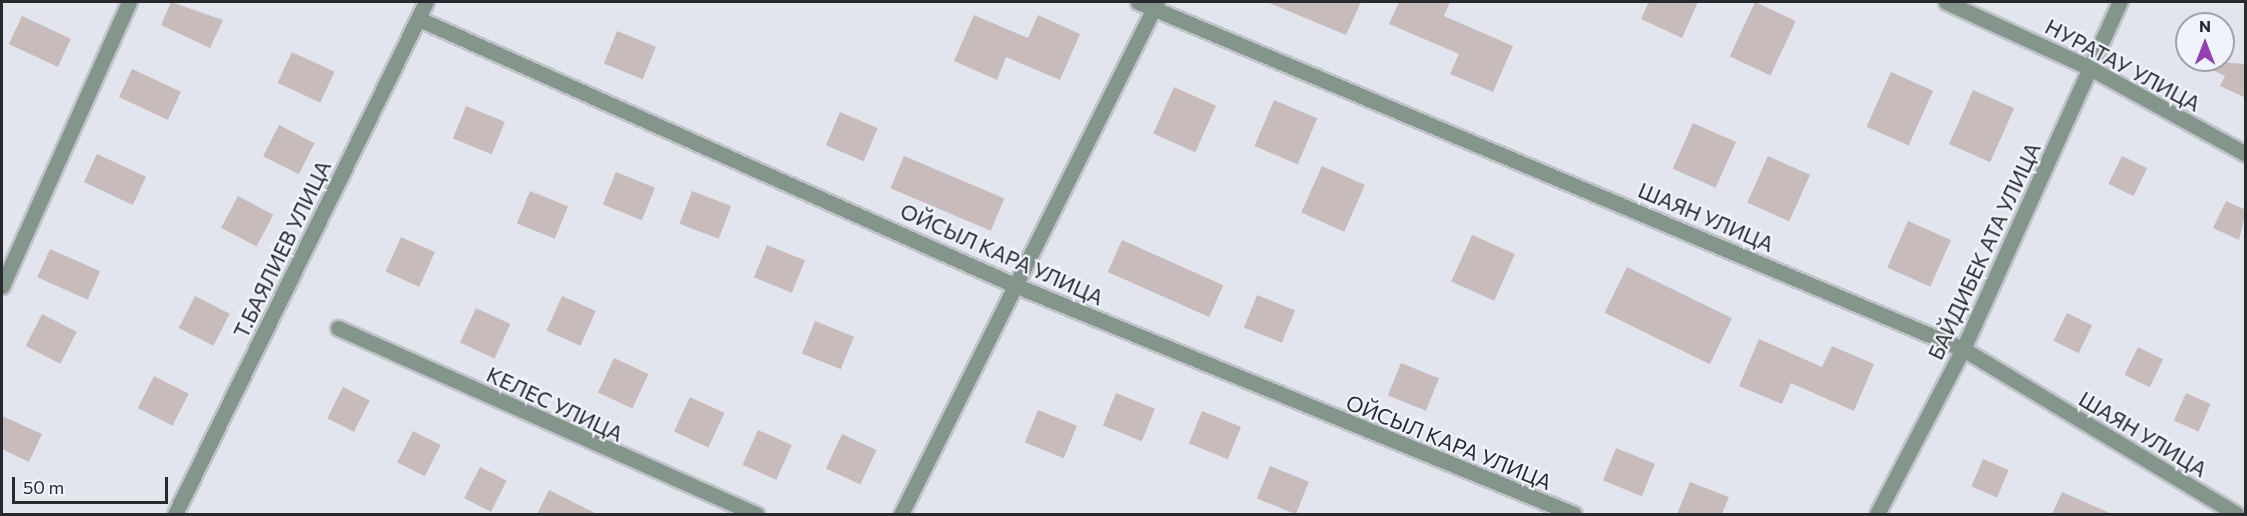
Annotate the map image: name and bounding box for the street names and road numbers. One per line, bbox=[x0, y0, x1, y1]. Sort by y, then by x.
street label: НУРАТАУ УЛИЦА bbox=[2041, 13, 2205, 117]
street label: БАЙДИБЕК АТА УЛИЦА bbox=[1923, 138, 2045, 364]
street label: Т.БАЯЛИЕВ УЛИЦА bbox=[228, 156, 336, 342]
street label: ШАЯН УЛИЦА bbox=[1635, 177, 1777, 257]
street label: ОЙСЫЛ КАРА УЛИЦА bbox=[897, 198, 1107, 310]
street label: КЕЛЕС УЛИЦА bbox=[483, 361, 627, 447]
street label: ШАЯН УЛИЦА bbox=[2075, 386, 2211, 482]
street label: ОЙСЫЛ КАРА УЛИЦА bbox=[1343, 389, 1555, 495]

